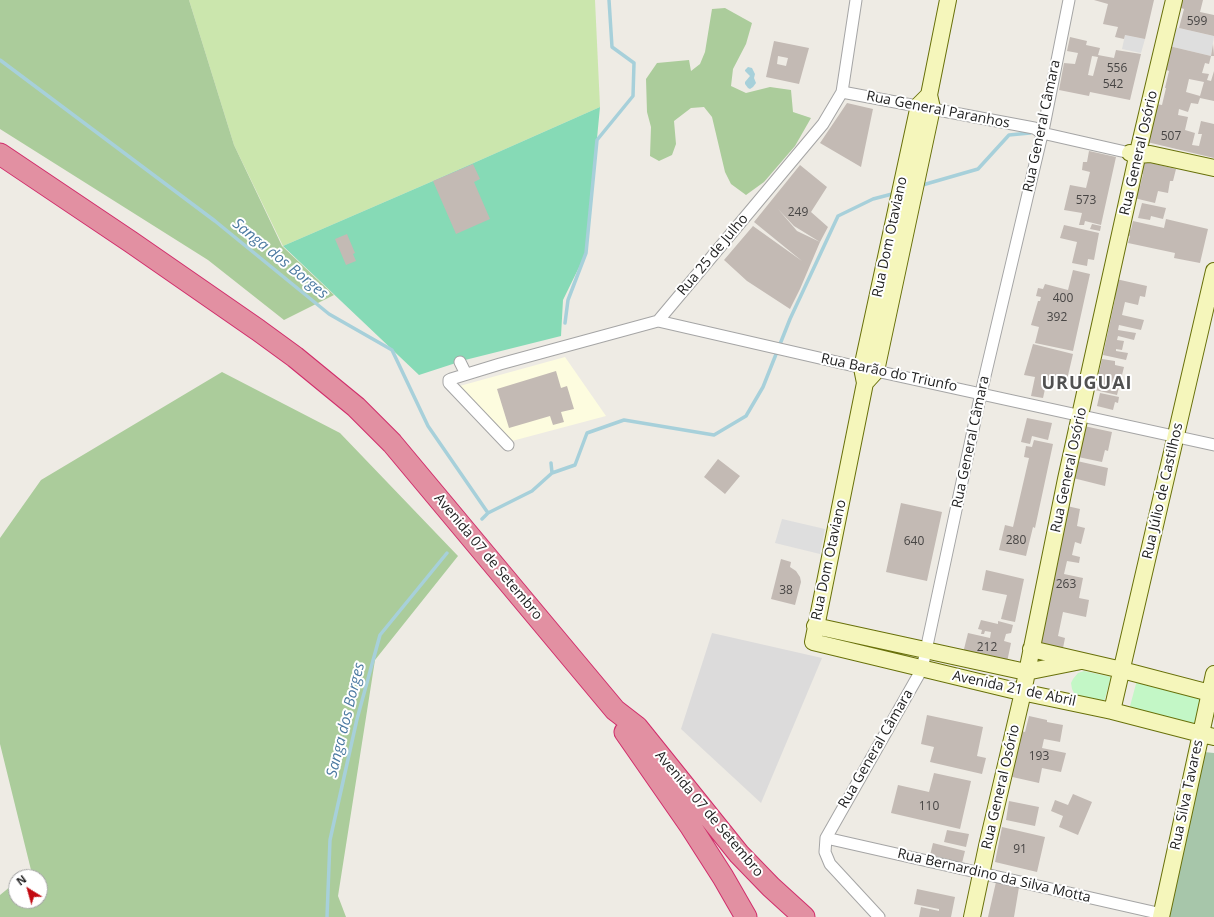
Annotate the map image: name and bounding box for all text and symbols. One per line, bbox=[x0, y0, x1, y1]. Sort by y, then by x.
house number: 599 bbox=[1187, 15, 1207, 29]
street label: Rua General Câmara bbox=[1020, 58, 1064, 194]
house number: 556 bbox=[1107, 62, 1127, 76]
house number: 542 bbox=[1103, 78, 1123, 92]
street label: Rua General Paranhos bbox=[865, 88, 1011, 132]
street label: Rua General Osório bbox=[1116, 89, 1162, 217]
house number: 507 bbox=[1161, 130, 1181, 144]
street label: Rua Dom Otaviano bbox=[869, 175, 911, 299]
house number: 573 bbox=[1076, 194, 1096, 208]
house number: 249 bbox=[788, 206, 808, 220]
street label: Rua 25 de Julho bbox=[674, 211, 752, 299]
water label: Sanga dos Borges bbox=[229, 215, 331, 303]
house number: 400 bbox=[1053, 292, 1073, 306]
house number: 392 bbox=[1047, 311, 1067, 325]
street label: Rua Barão do Triunfo bbox=[819, 350, 959, 396]
district label: URUGUAI bbox=[1041, 373, 1133, 395]
street label: Rua General Câmara bbox=[949, 374, 993, 510]
street label: Rua General Osório bbox=[1048, 406, 1090, 534]
street label: Rua Júlio de Castilhos bbox=[1139, 421, 1187, 561]
street label: Avenida 07 de Setembro bbox=[430, 490, 546, 624]
street label: Rua Dom Otaviano bbox=[808, 498, 850, 622]
house number: 280 bbox=[1006, 534, 1026, 548]
house number: 640 bbox=[904, 535, 924, 549]
house number: 263 bbox=[1056, 578, 1076, 592]
house number: 38 bbox=[779, 584, 793, 598]
house number: 212 bbox=[977, 641, 997, 655]
water label: Sanga dos Borges bbox=[323, 661, 369, 779]
street label: Avenida 21 de Abril bbox=[951, 668, 1077, 710]
street label: Rua General Câmara bbox=[835, 686, 917, 812]
street label: Rua General Osório bbox=[978, 723, 1024, 851]
street label: Rua Silva Tavares bbox=[1167, 738, 1207, 852]
street label: Avenida 07 de Setembro bbox=[651, 747, 767, 881]
house number: 193 bbox=[1029, 750, 1049, 764]
house number: 110 bbox=[919, 800, 939, 814]
house number: 91 bbox=[1013, 843, 1027, 857]
street label: Rua Bernardino da Silva Motta bbox=[896, 846, 1092, 906]
north arrow bbox=[8, 869, 48, 909]
text: N bbox=[13, 871, 29, 889]

